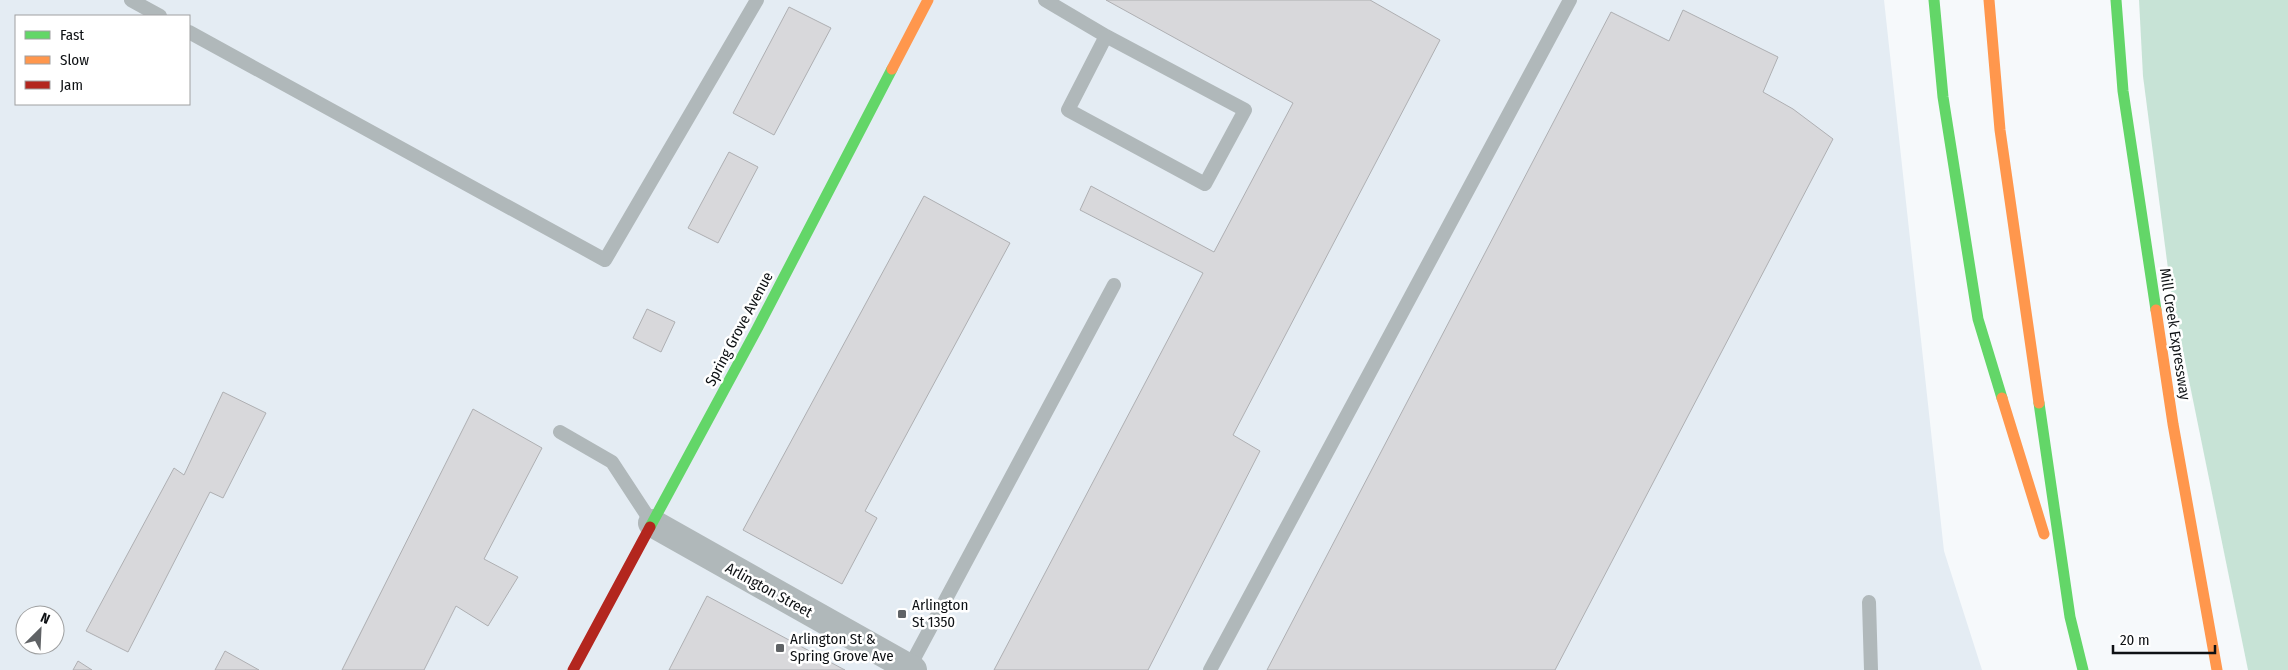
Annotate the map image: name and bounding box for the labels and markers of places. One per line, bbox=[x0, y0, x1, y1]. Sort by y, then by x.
place label: Arlington St 1350 bbox=[912, 596, 968, 631]
marker: Arlington St 1350 bbox=[896, 608, 908, 620]
place label: Arlington St & Spring Grove Ave bbox=[790, 630, 894, 665]
marker: Arlington St & Spring Grove Ave bbox=[774, 642, 786, 654]

